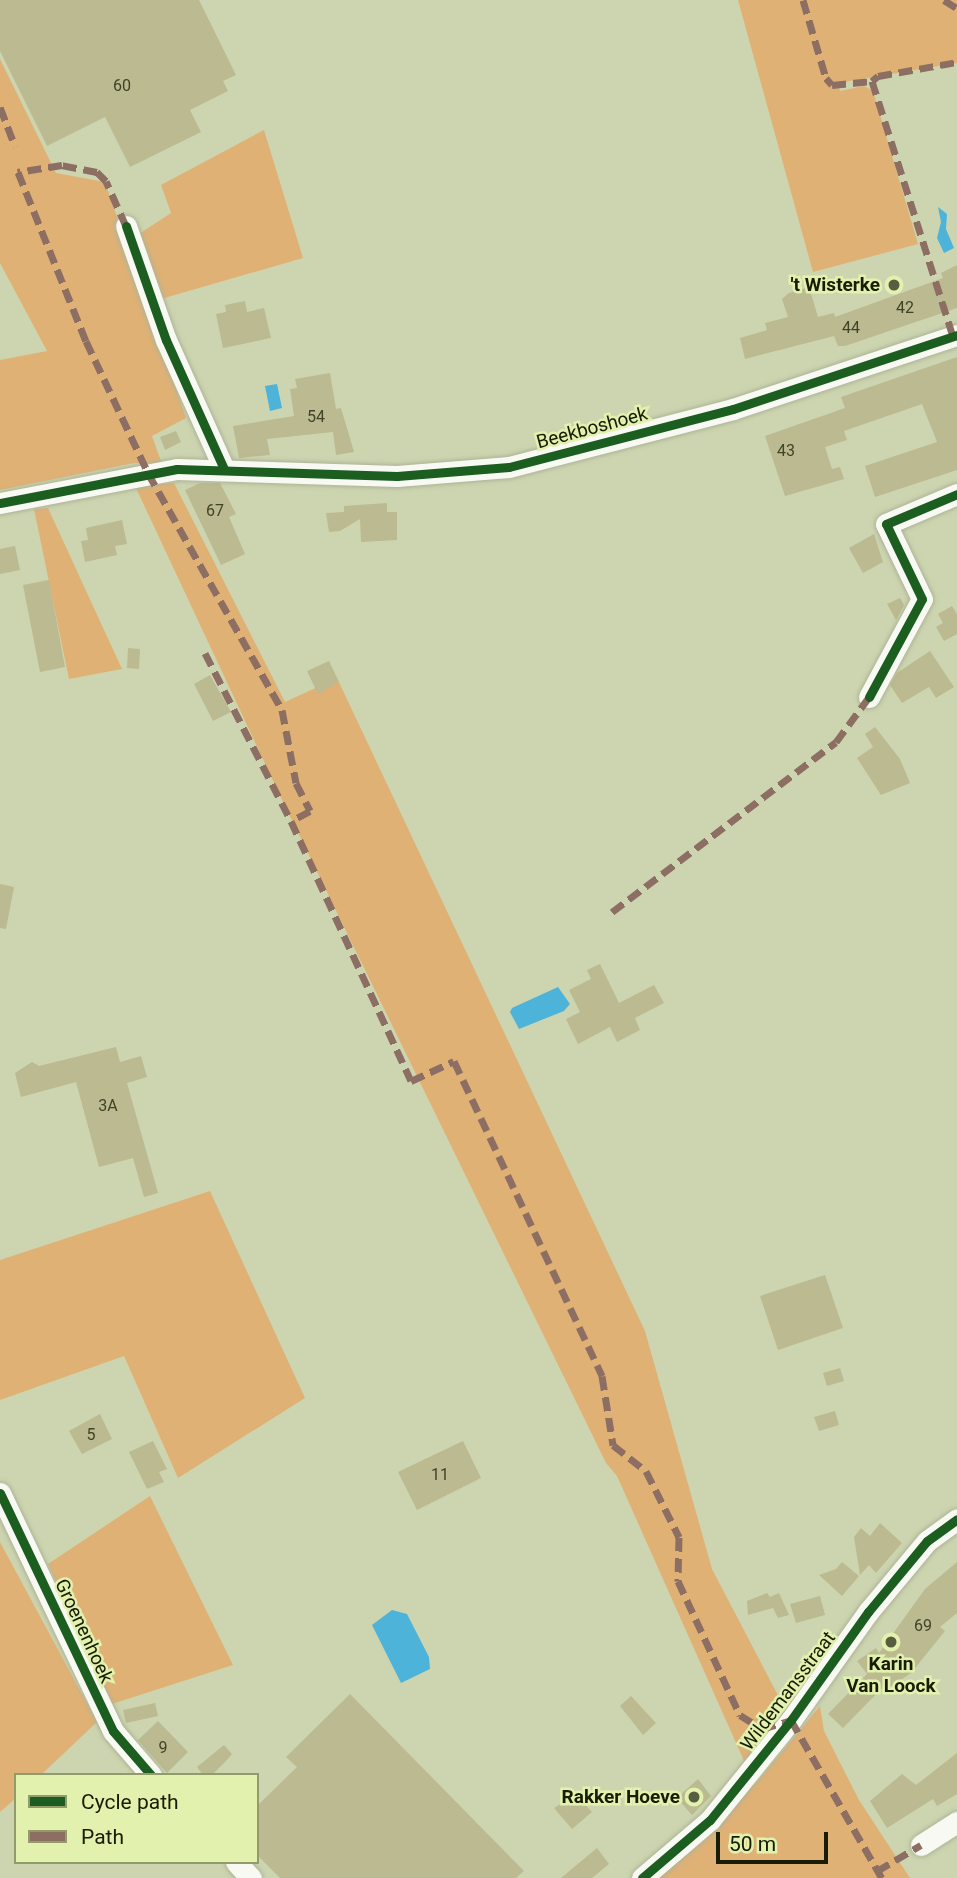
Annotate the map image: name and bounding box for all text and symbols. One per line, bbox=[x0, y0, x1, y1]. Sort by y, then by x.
house number: 60 bbox=[113, 76, 131, 96]
place label: 't Wisterke bbox=[791, 274, 880, 296]
marker: 't Wisterke bbox=[886, 277, 902, 293]
house number: 42 bbox=[896, 298, 914, 318]
house number: 44 bbox=[842, 318, 860, 338]
street label: Beekboshoek bbox=[534, 402, 650, 454]
house number: 54 bbox=[307, 407, 325, 427]
house number: 43 bbox=[777, 441, 795, 461]
house number: 67 bbox=[206, 501, 224, 521]
house number: 3A bbox=[98, 1096, 118, 1116]
house number: 5 bbox=[87, 1425, 95, 1445]
house number: 11 bbox=[431, 1465, 449, 1485]
street label: Groenenhoek bbox=[50, 1575, 118, 1687]
house number: 69 bbox=[914, 1616, 932, 1636]
street label: Wildemansstraat bbox=[736, 1627, 840, 1755]
marker: Karin Van Loock bbox=[883, 1634, 899, 1650]
place label: Karin Van Loock bbox=[846, 1653, 936, 1697]
house number: 9 bbox=[159, 1738, 167, 1758]
legend bbox=[14, 1773, 259, 1864]
place label: Rakker Hoeve bbox=[562, 1786, 680, 1808]
marker: Rakker Hoeve bbox=[686, 1789, 702, 1805]
text: Cycle path bbox=[81, 1790, 179, 1814]
scale bar bbox=[719, 1818, 831, 1862]
text: Path bbox=[81, 1825, 124, 1849]
text: 50 m bbox=[729, 1832, 776, 1856]

